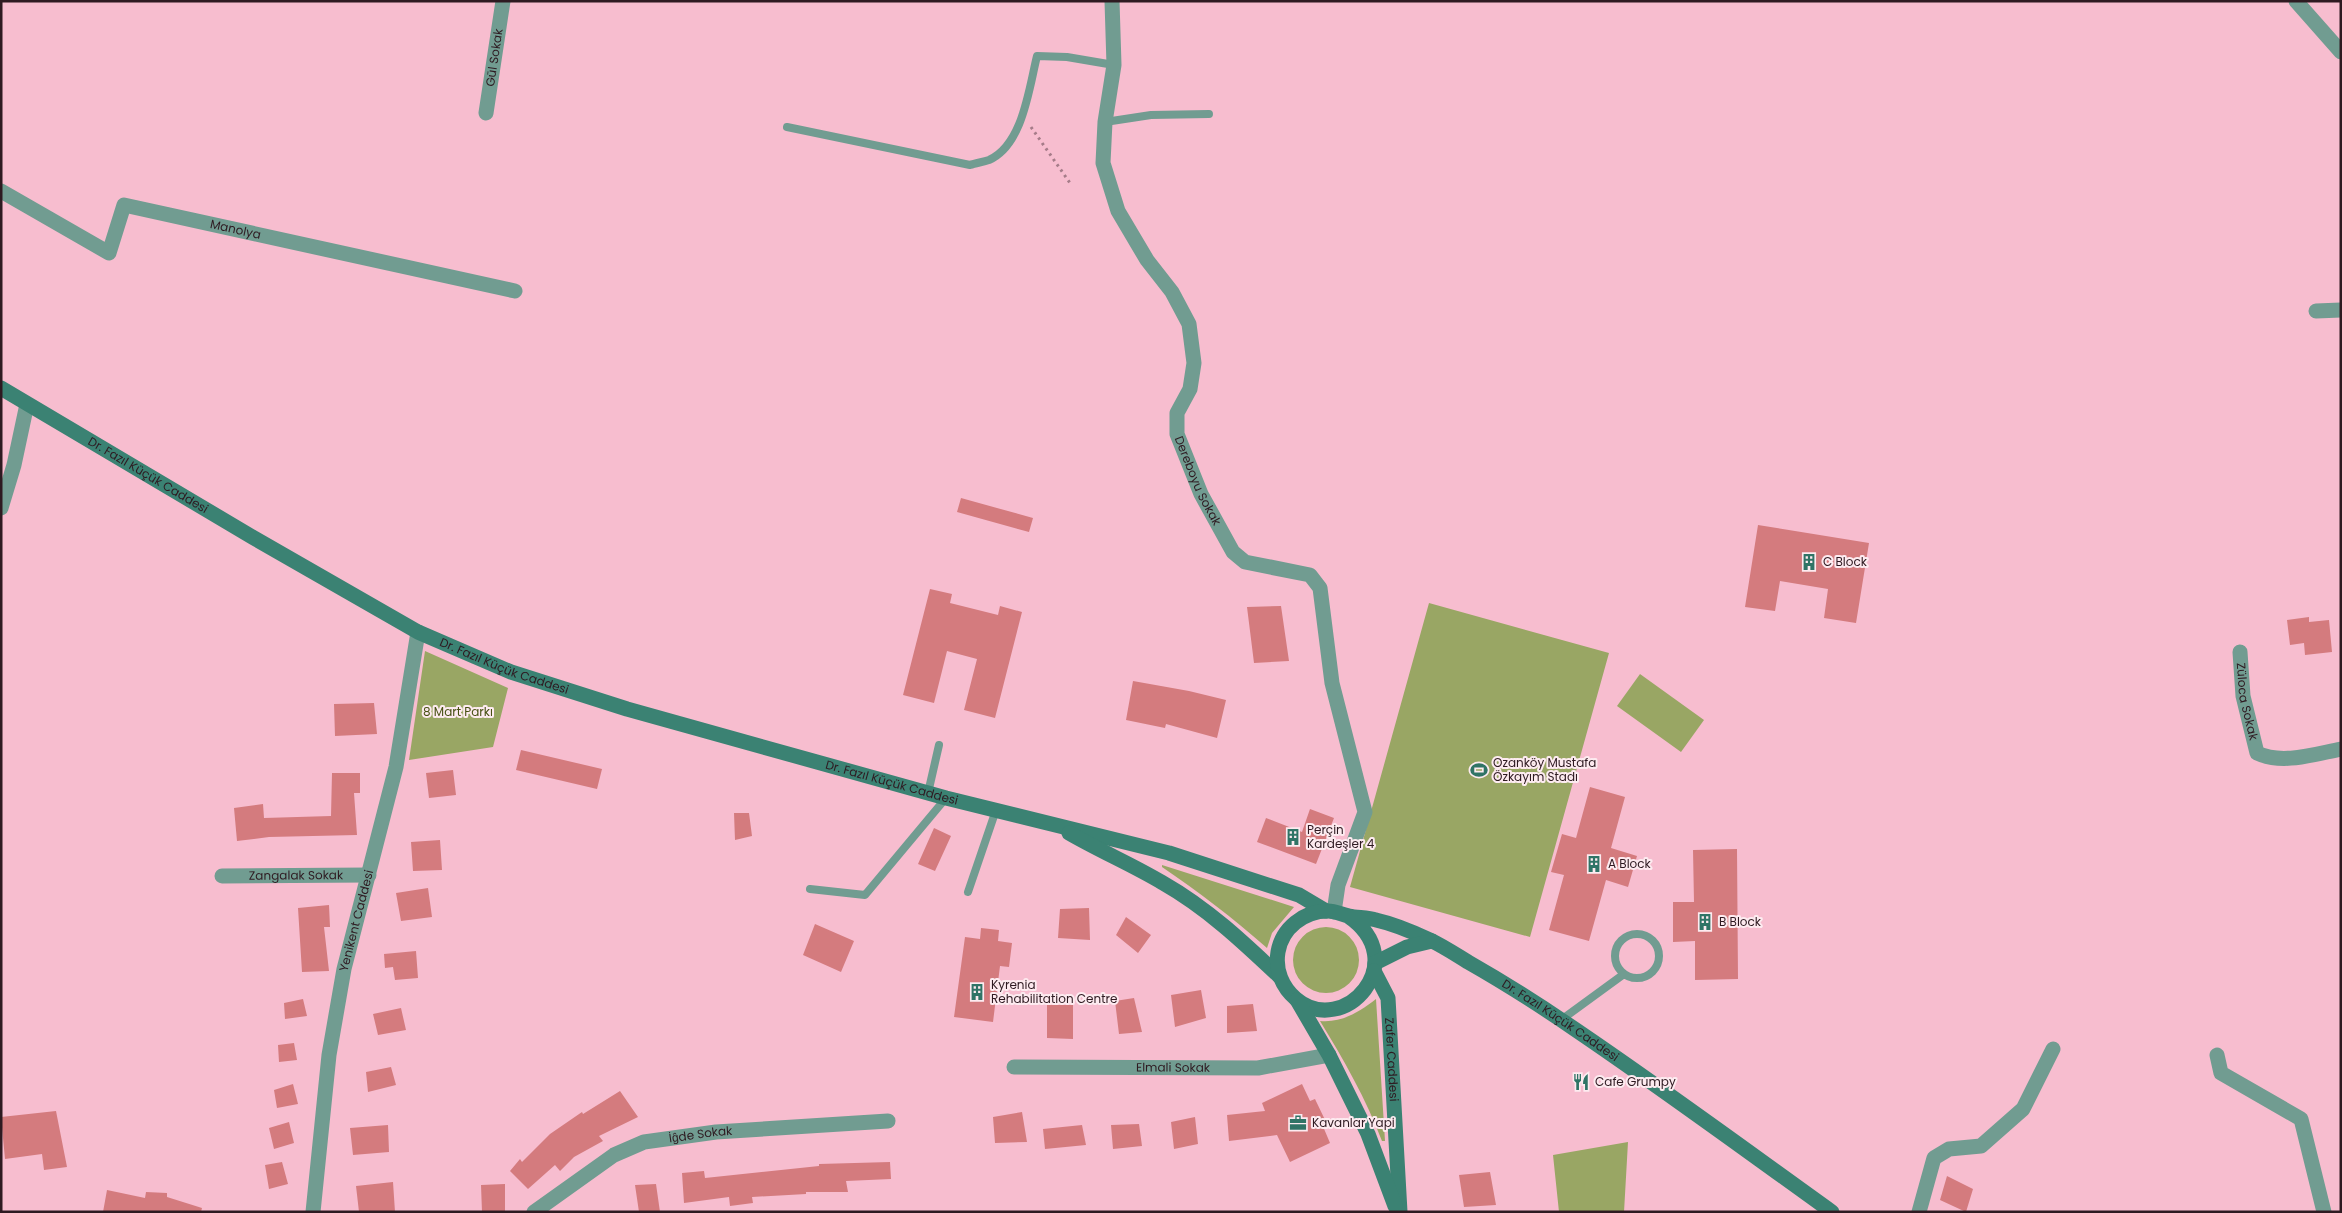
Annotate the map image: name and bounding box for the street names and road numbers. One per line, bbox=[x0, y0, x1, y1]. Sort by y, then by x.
street label: Gül Sokak bbox=[481, 27, 507, 88]
street label: Manolya bbox=[209, 215, 263, 243]
street label: Dr. Fazıl Küçük Caddesi bbox=[85, 433, 212, 517]
street label: Dereboyu Sokak bbox=[1171, 433, 1226, 529]
street label: Dr. Fazıl Küçük Caddesi bbox=[437, 633, 571, 698]
street label: Züloca Sokak bbox=[2233, 662, 2263, 743]
street label: Dr. Fazıl Küçük Caddesi bbox=[824, 756, 960, 809]
street label: Zangalak Sokak bbox=[249, 866, 344, 884]
street label: Yenikent Caddesi bbox=[335, 868, 377, 973]
street label: Dr. Fazıl Küçük Caddesi bbox=[1499, 975, 1623, 1065]
street label: Zafer Caddesi bbox=[1381, 1017, 1403, 1102]
street label: Elmali Sokak bbox=[1136, 1059, 1211, 1076]
street label: İĝde Sokak bbox=[668, 1122, 734, 1146]

